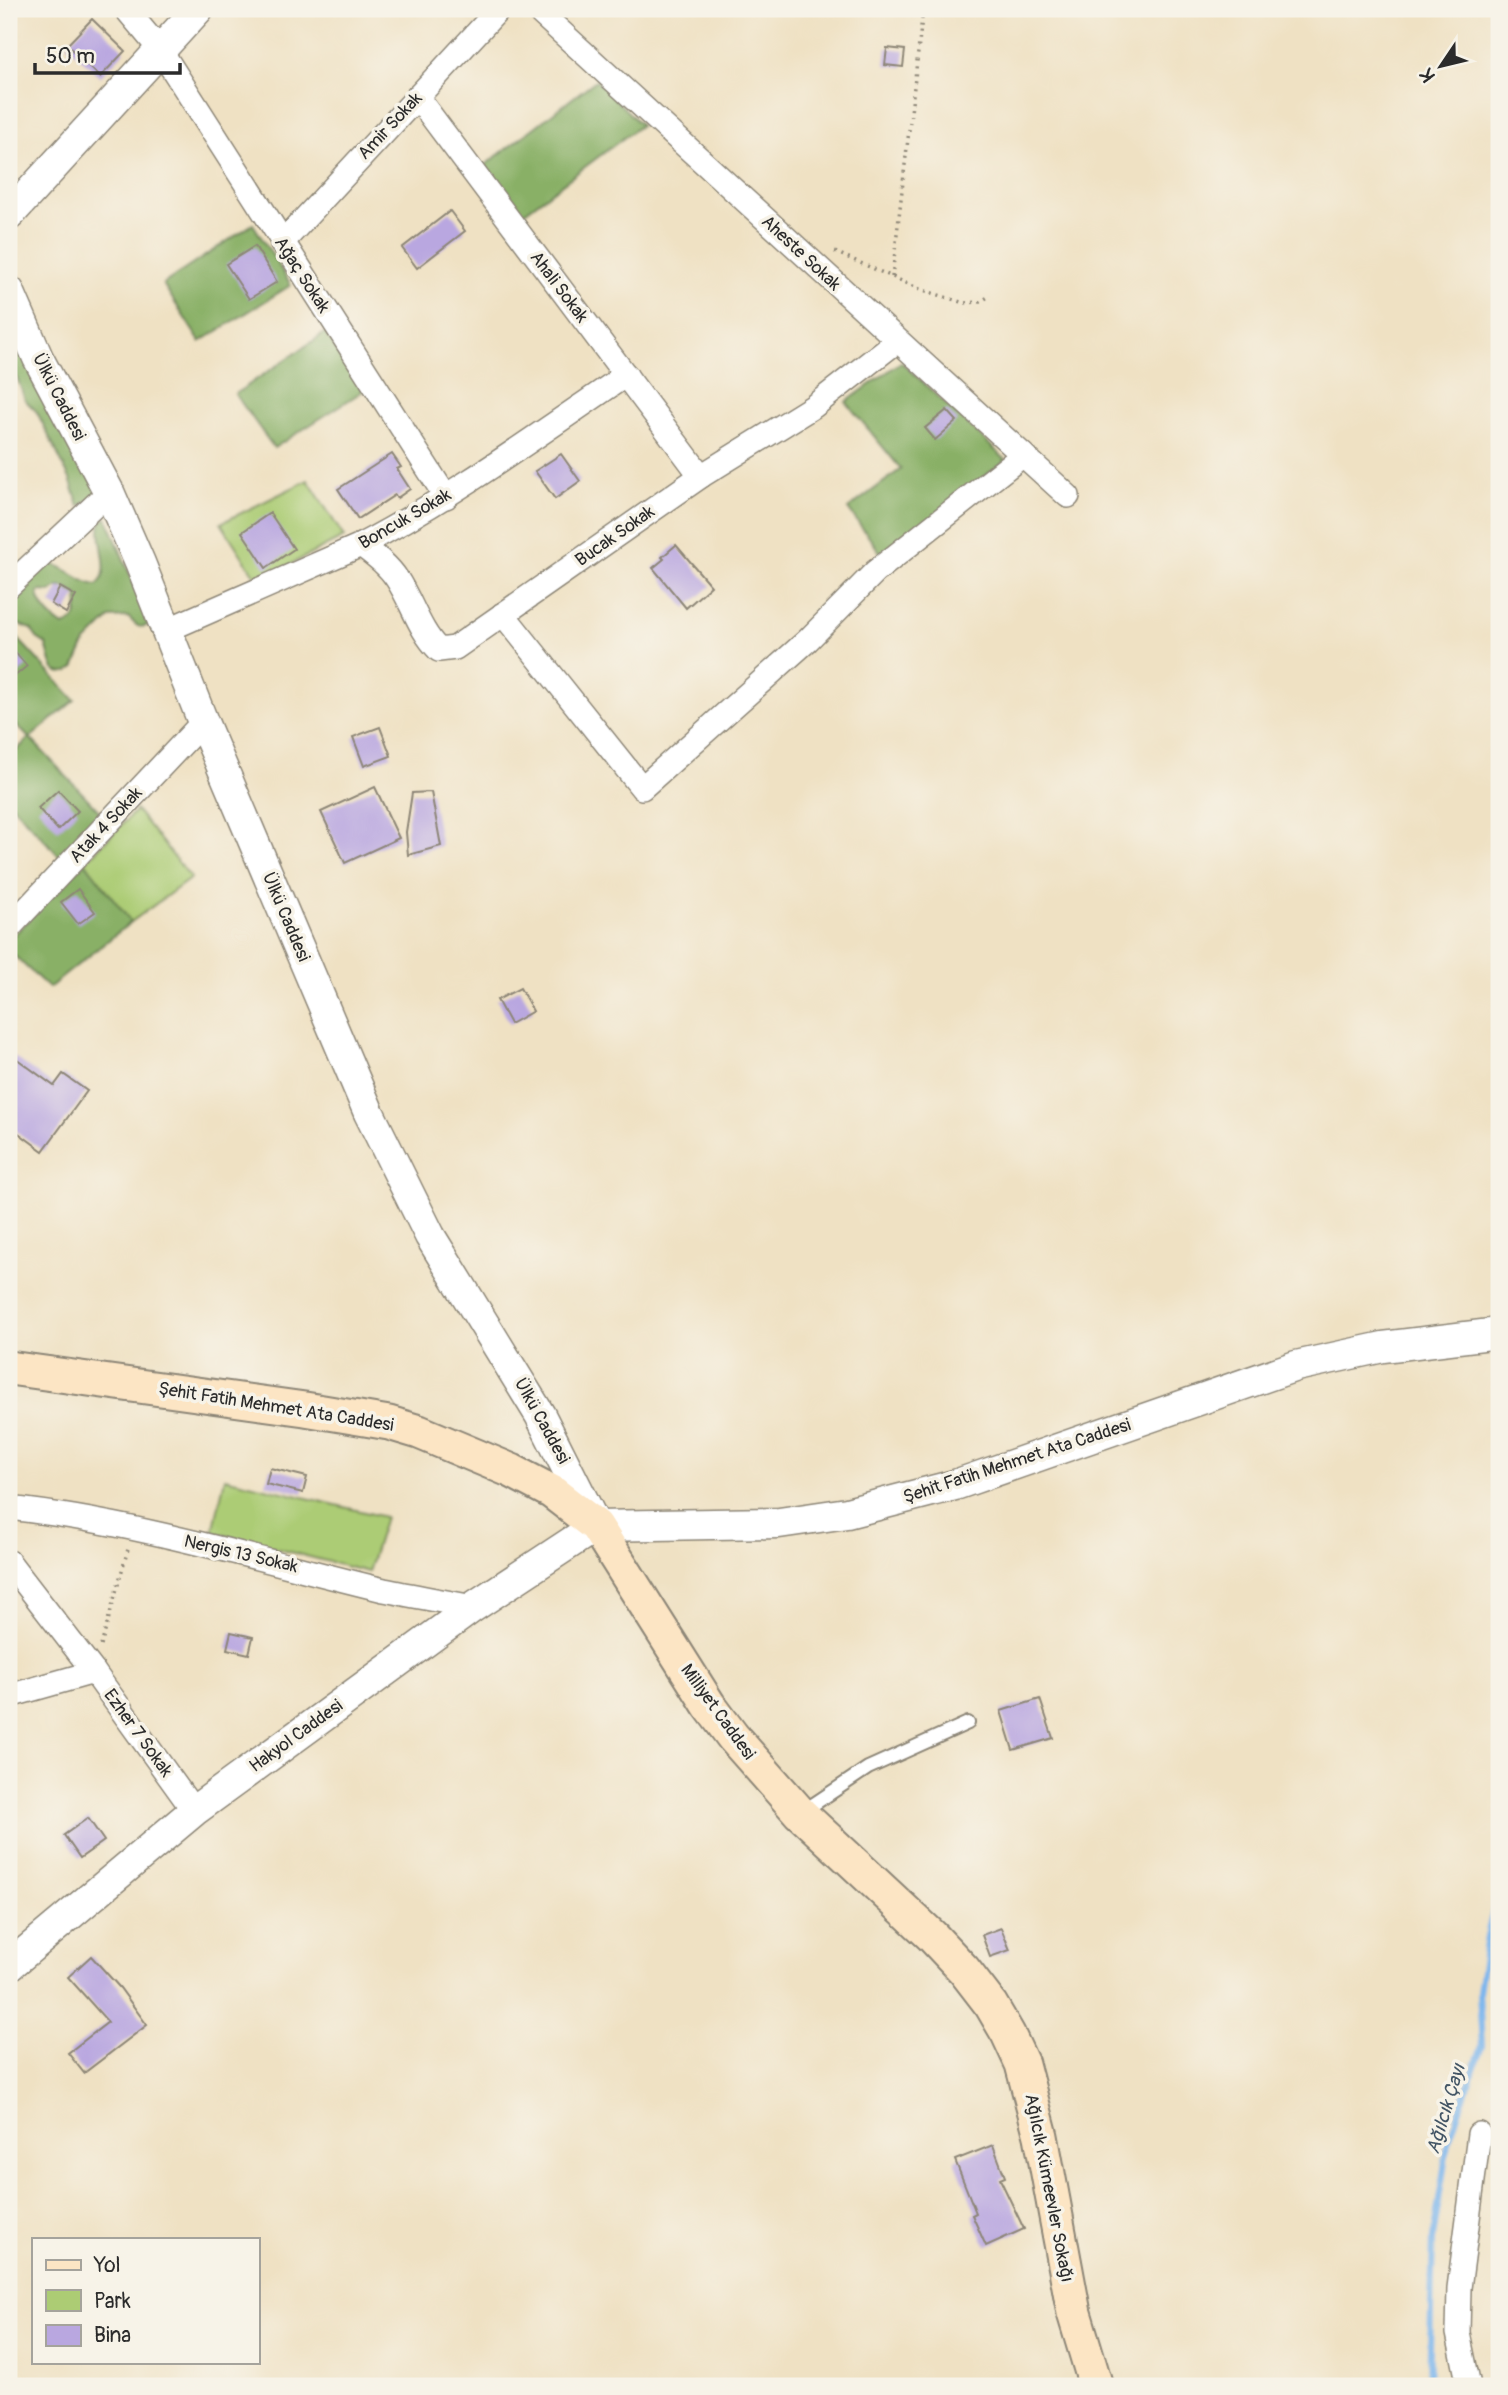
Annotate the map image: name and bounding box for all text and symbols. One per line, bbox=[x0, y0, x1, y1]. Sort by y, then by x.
scale bar bbox=[35, 32, 180, 76]
north arrow bbox=[1406, 32, 1476, 102]
text: 50 m bbox=[46, 43, 95, 70]
text: K bbox=[1414, 63, 1441, 87]
street label: Amir Sokak bbox=[353, 87, 428, 165]
street label: Aheste Sokak bbox=[756, 210, 846, 296]
street label: Ağaç Sokak bbox=[269, 233, 335, 318]
street label: Ahali Sokak bbox=[525, 247, 594, 328]
street label: Ülkü Caddesi bbox=[27, 350, 91, 444]
street label: Boncuk Sokak bbox=[355, 483, 456, 555]
street label: Bucak Sokak bbox=[571, 500, 660, 572]
street label: Atak 4 Sokak bbox=[65, 781, 148, 868]
street label: Ülkü Caddesi bbox=[257, 869, 315, 965]
street label: Ülkü Caddesi bbox=[509, 1374, 575, 1468]
street label: Şehit Fatih Mehmet Ata Caddesi bbox=[157, 1377, 395, 1437]
street label: Şehit Fatih Mehmet Ata Caddesi bbox=[900, 1413, 1134, 1509]
street label: Nergis 13 Sokak bbox=[182, 1530, 301, 1578]
street label: Milliyet Caddesi bbox=[676, 1660, 760, 1764]
street label: Ezher 7 Sokak bbox=[98, 1684, 178, 1782]
street label: Hakyol Caddesi bbox=[245, 1694, 347, 1778]
water label: Ağılcık Çayı bbox=[1421, 2060, 1471, 2157]
street label: Ağılcık Kümeevler Sokağı bbox=[1019, 2092, 1079, 2284]
legend bbox=[32, 2238, 259, 2364]
text: Yol bbox=[93, 2252, 121, 2279]
text: Park bbox=[94, 2288, 131, 2315]
text: Bina bbox=[94, 2322, 131, 2349]

